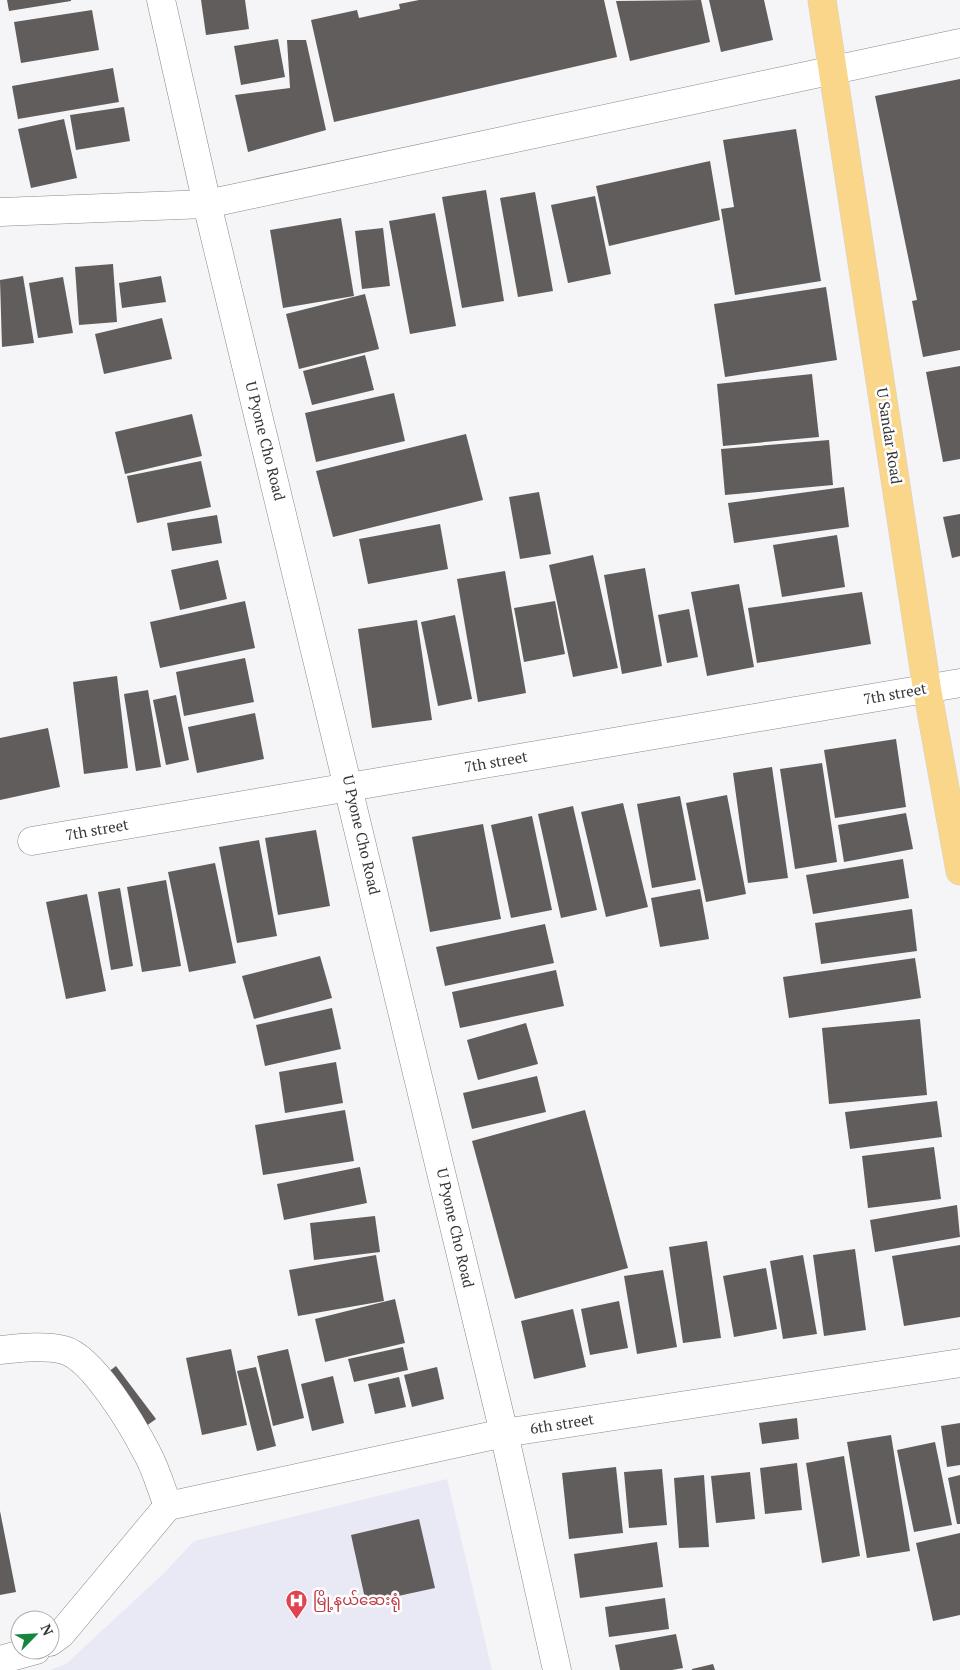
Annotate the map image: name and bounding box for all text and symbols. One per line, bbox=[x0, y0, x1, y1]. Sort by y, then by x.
street label: U Pyone Cho Road bbox=[241, 379, 290, 502]
street label: U Sandar Road bbox=[873, 386, 907, 485]
street label: 7th street bbox=[862, 678, 928, 708]
street label: 7th street bbox=[463, 746, 529, 776]
street label: U Pyone Cho Road bbox=[338, 773, 385, 897]
street label: 7th street bbox=[64, 814, 130, 844]
street label: U Pyone Cho Road bbox=[432, 1166, 479, 1290]
street label: 6th street bbox=[528, 1408, 596, 1438]
hospital icon: မြို့နယ်ဆေးရုံ bbox=[285, 1588, 309, 1619]
place label: မြို့နယ်ဆေးရုံ bbox=[313, 1589, 401, 1612]
north arrow bbox=[10, 1610, 60, 1660]
text: N bbox=[36, 1621, 58, 1639]

